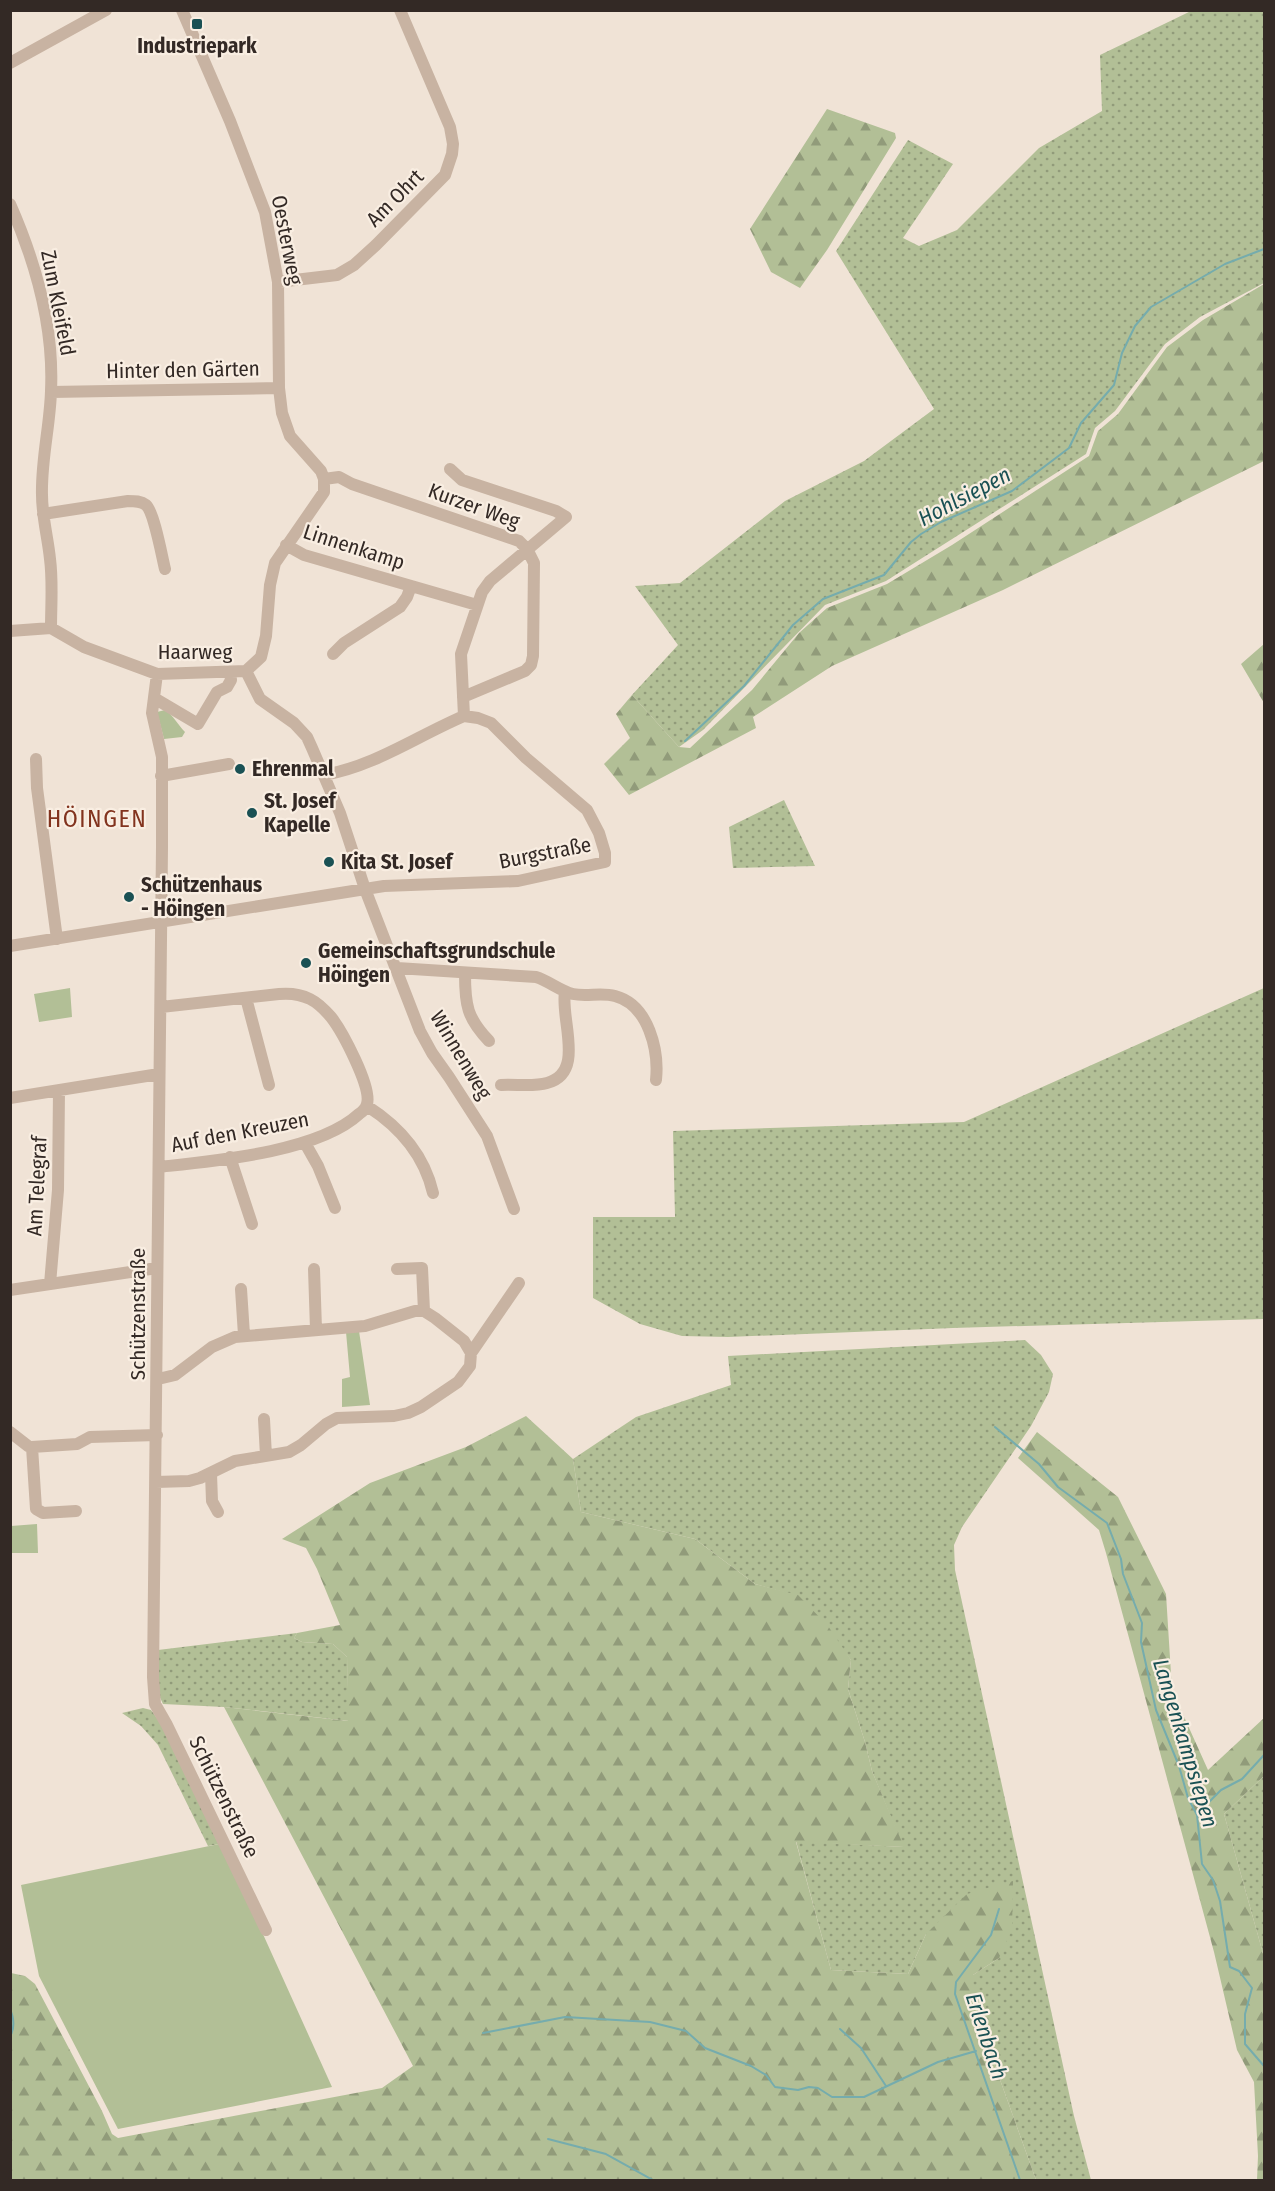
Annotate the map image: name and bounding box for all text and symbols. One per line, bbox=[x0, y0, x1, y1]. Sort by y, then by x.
marker: Industriepark bbox=[190, 17, 204, 31]
place label: Industriepark bbox=[137, 33, 257, 59]
street label: Am Ohrt bbox=[361, 164, 429, 232]
street label: Oesterweg bbox=[266, 193, 308, 287]
street label: Zum Kleifeld bbox=[35, 248, 81, 358]
street label: Hinter den Gärten bbox=[106, 356, 260, 384]
water label: Hohlsiepen bbox=[913, 461, 1015, 532]
street label: Kurzer Weg bbox=[425, 477, 523, 535]
street label: Linnenkamp bbox=[300, 518, 408, 576]
street label: Haarweg bbox=[158, 639, 232, 665]
place label: Ehrenmal bbox=[252, 756, 334, 782]
marker: Ehrenmal bbox=[233, 762, 247, 776]
place label: St. Josef Kapelle bbox=[264, 788, 338, 838]
district label: HÖINGEN bbox=[47, 805, 147, 833]
marker: St. Josef Kapelle bbox=[245, 806, 259, 820]
street label: Burgstraße bbox=[497, 831, 593, 875]
place label: Kita St. Josef bbox=[341, 849, 454, 875]
marker: Kita St. Josef bbox=[322, 855, 336, 869]
place label: Schützenhaus - Höingen bbox=[141, 872, 262, 922]
marker: Schützenhaus - Höingen bbox=[122, 890, 136, 904]
place label: Gemeinschaftsgrundschule Höingen bbox=[318, 938, 556, 988]
marker: Gemeinschaftsgrundschule Höingen bbox=[299, 956, 313, 970]
street label: Winnenweg bbox=[424, 1006, 498, 1104]
street label: Auf den Kreuzen bbox=[169, 1106, 311, 1158]
street label: Am Telegraf bbox=[21, 1134, 53, 1237]
street label: Schützenstraße bbox=[125, 1248, 151, 1380]
water label: Langenkampsiepen bbox=[1147, 1656, 1224, 1831]
street label: Schützenstraße bbox=[183, 1732, 265, 1862]
water label: Erlenbach bbox=[960, 1990, 1013, 2083]

